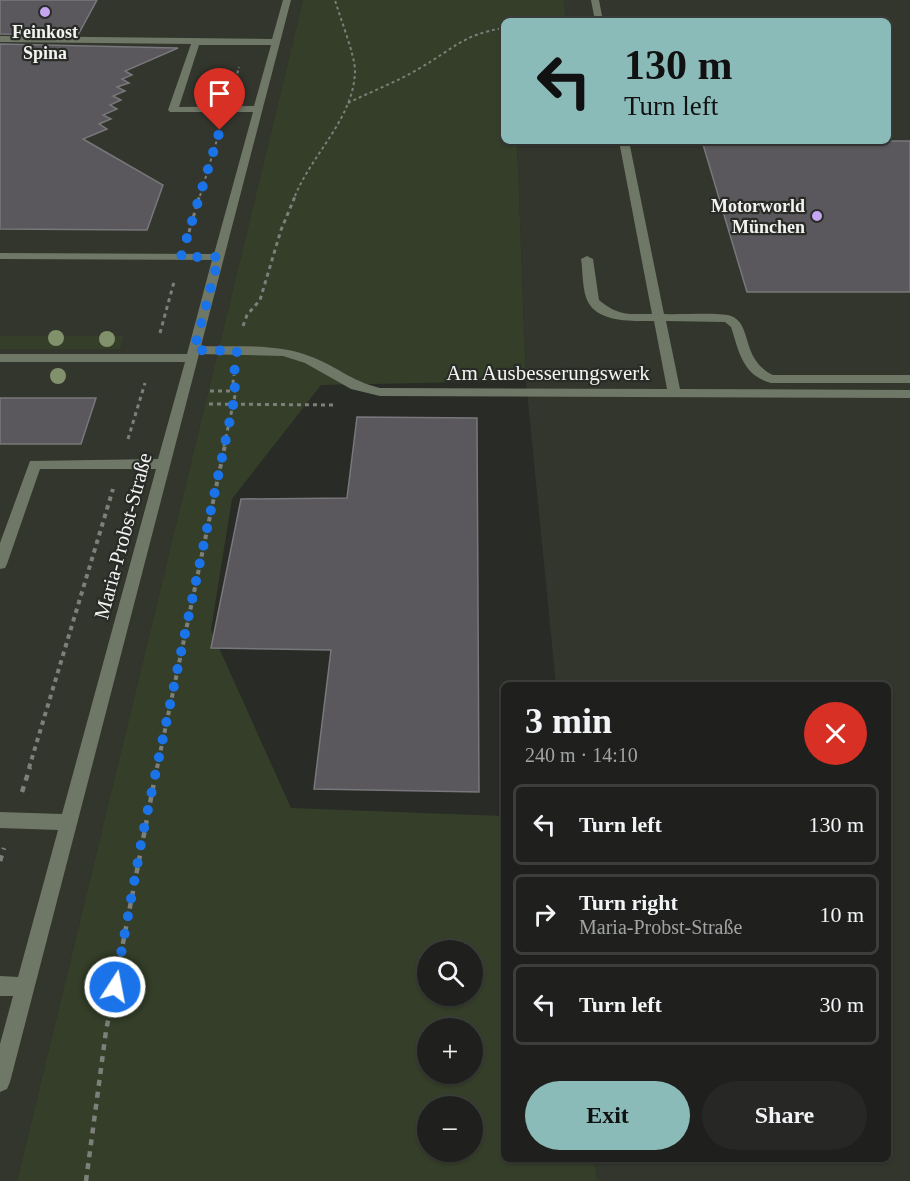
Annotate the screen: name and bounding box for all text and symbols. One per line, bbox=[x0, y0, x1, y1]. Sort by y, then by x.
marker: Feinkost Spina bbox=[38, 5, 52, 19]
place label: Feinkost Spina bbox=[12, 22, 78, 63]
icon: left bbox=[525, 42, 603, 120]
text: 130 m bbox=[624, 42, 733, 88]
pin bbox=[194, 68, 245, 130]
icon: arrive bbox=[203, 77, 236, 110]
text: Turn left bbox=[624, 91, 718, 121]
place label: Motorworld München bbox=[711, 196, 805, 237]
marker: Motorworld München bbox=[810, 209, 824, 223]
street label: Am Ausbesserungswerk bbox=[446, 361, 650, 385]
street label: Maria-Probst-Straße bbox=[89, 450, 157, 622]
text: 3 min bbox=[525, 701, 612, 741]
button: close bbox=[804, 702, 867, 765]
text: 240 m · 14:10 bbox=[525, 744, 638, 766]
icon: left bbox=[528, 808, 561, 841]
text: Turn left bbox=[579, 812, 662, 837]
text: 130 m bbox=[808, 812, 864, 837]
text: Turn right bbox=[579, 890, 678, 915]
icon: right bbox=[528, 898, 561, 931]
text: 10 m bbox=[819, 902, 864, 927]
text: Maria-Probst-Straße bbox=[579, 916, 742, 938]
map controls bbox=[417, 940, 483, 1162]
button: search bbox=[417, 940, 483, 1006]
position arrow bbox=[83, 955, 147, 1019]
icon: left bbox=[528, 988, 561, 1021]
text: Turn left bbox=[579, 992, 662, 1017]
text: 30 m bbox=[819, 992, 864, 1017]
button: + bbox=[417, 1018, 483, 1084]
button: Exit bbox=[525, 1081, 690, 1150]
button: Share bbox=[702, 1081, 867, 1150]
button: − bbox=[417, 1096, 483, 1162]

